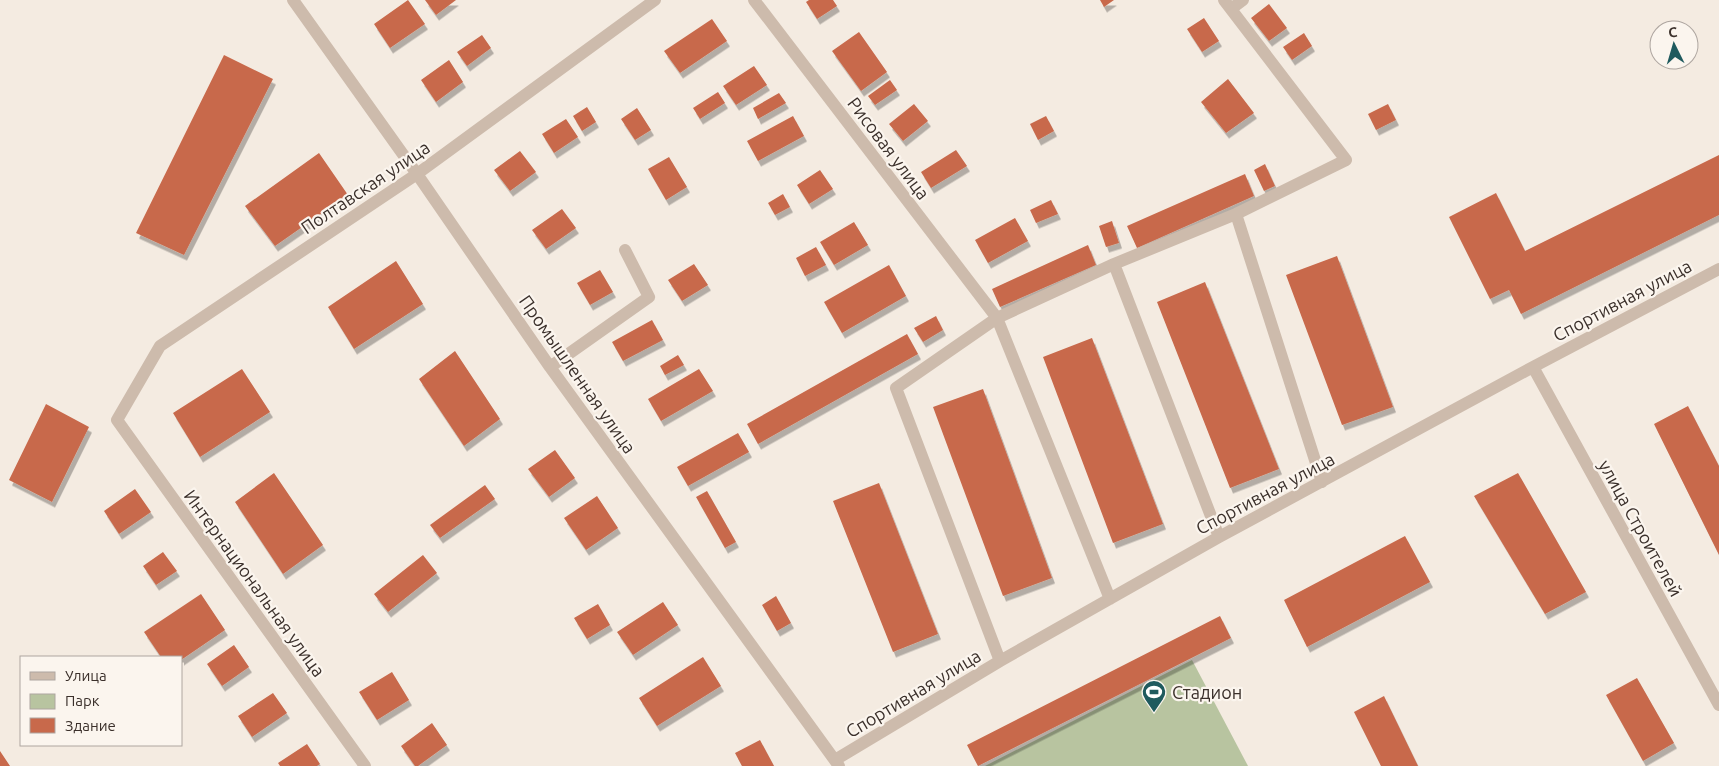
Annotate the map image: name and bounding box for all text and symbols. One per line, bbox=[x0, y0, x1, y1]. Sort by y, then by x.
north arrow bbox=[1649, 20, 1699, 70]
text: С bbox=[1668, 24, 1678, 40]
street label: Рисовая улица bbox=[844, 93, 934, 203]
street label: Полтавская улица bbox=[297, 137, 433, 237]
street label: Спортивная улица bbox=[1549, 255, 1695, 345]
street label: Промышленная улица bbox=[516, 291, 640, 457]
street label: Спортивная улица bbox=[1192, 448, 1338, 538]
street label: улица Строителей bbox=[1595, 456, 1687, 600]
street label: Интернациональная улица bbox=[181, 486, 329, 680]
street label: Спортивная улица bbox=[842, 645, 984, 741]
legend bbox=[20, 656, 182, 746]
text: Улица bbox=[65, 667, 107, 684]
sports icon: Стадион bbox=[1141, 679, 1167, 713]
place label: Стадион bbox=[1172, 682, 1242, 702]
text: Парк bbox=[65, 692, 100, 709]
text: Здание bbox=[65, 717, 116, 734]

